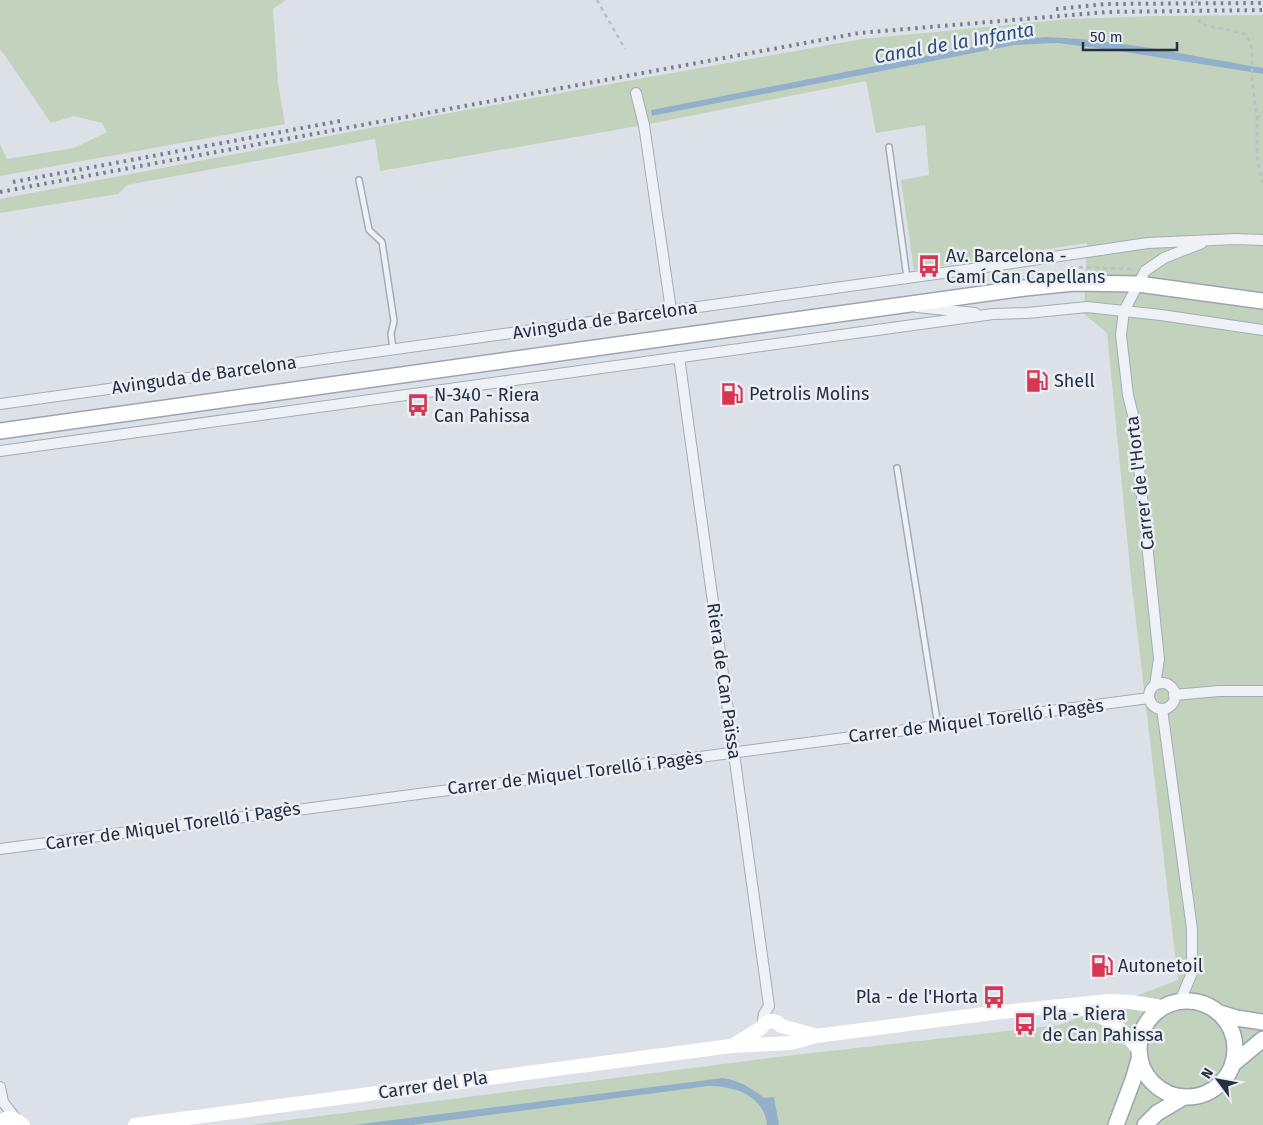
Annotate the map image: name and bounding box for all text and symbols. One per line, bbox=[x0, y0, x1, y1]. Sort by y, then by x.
water label: Canal de la Infanta bbox=[872, 18, 1036, 68]
scale bar bbox=[1083, 20, 1177, 52]
text: 50 m bbox=[1090, 28, 1123, 46]
place label: Av. Barcelona - Camí Can Capellans bbox=[946, 245, 1105, 288]
bus stop icon: Av. Barcelona - Camí Can Capellans bbox=[916, 253, 942, 279]
street label: Avinguda de Barcelona bbox=[511, 296, 699, 344]
street label: Avinguda de Barcelona bbox=[110, 351, 298, 399]
fuel station icon: Shell bbox=[1024, 368, 1050, 394]
place label: Shell bbox=[1054, 370, 1095, 392]
fuel station icon: Petrolis Molins bbox=[719, 381, 745, 407]
place label: Petrolis Molins bbox=[749, 383, 870, 405]
place label: N-340 - Riera Can Pahissa bbox=[434, 384, 540, 427]
bus stop icon: N-340 - Riera Can Pahissa bbox=[405, 392, 431, 418]
street label: Carrer de l'Horta bbox=[1121, 415, 1159, 551]
street label: Riera de Can Païssa bbox=[702, 601, 746, 761]
street label: Carrer de Miquel Torelló i Pagès bbox=[847, 694, 1105, 748]
street label: Carrer de Miquel Torelló i Pagès bbox=[446, 746, 704, 800]
street label: Carrer de Miquel Torelló i Pagès bbox=[44, 797, 302, 855]
fuel station icon: Autonetoil bbox=[1089, 953, 1115, 979]
place label: Autonetoil bbox=[1118, 955, 1203, 977]
bus stop icon: Pla - de l'Horta bbox=[981, 984, 1007, 1010]
place label: Pla - de l'Horta bbox=[856, 986, 978, 1008]
place label: Pla - Riera de Can Pahissa bbox=[1042, 1003, 1163, 1046]
bus stop icon: Pla - Riera de Can Pahissa bbox=[1012, 1011, 1038, 1037]
north arrow bbox=[1193, 1055, 1243, 1105]
text: N bbox=[1198, 1065, 1217, 1082]
street label: Carrer del Pla bbox=[377, 1066, 489, 1104]

